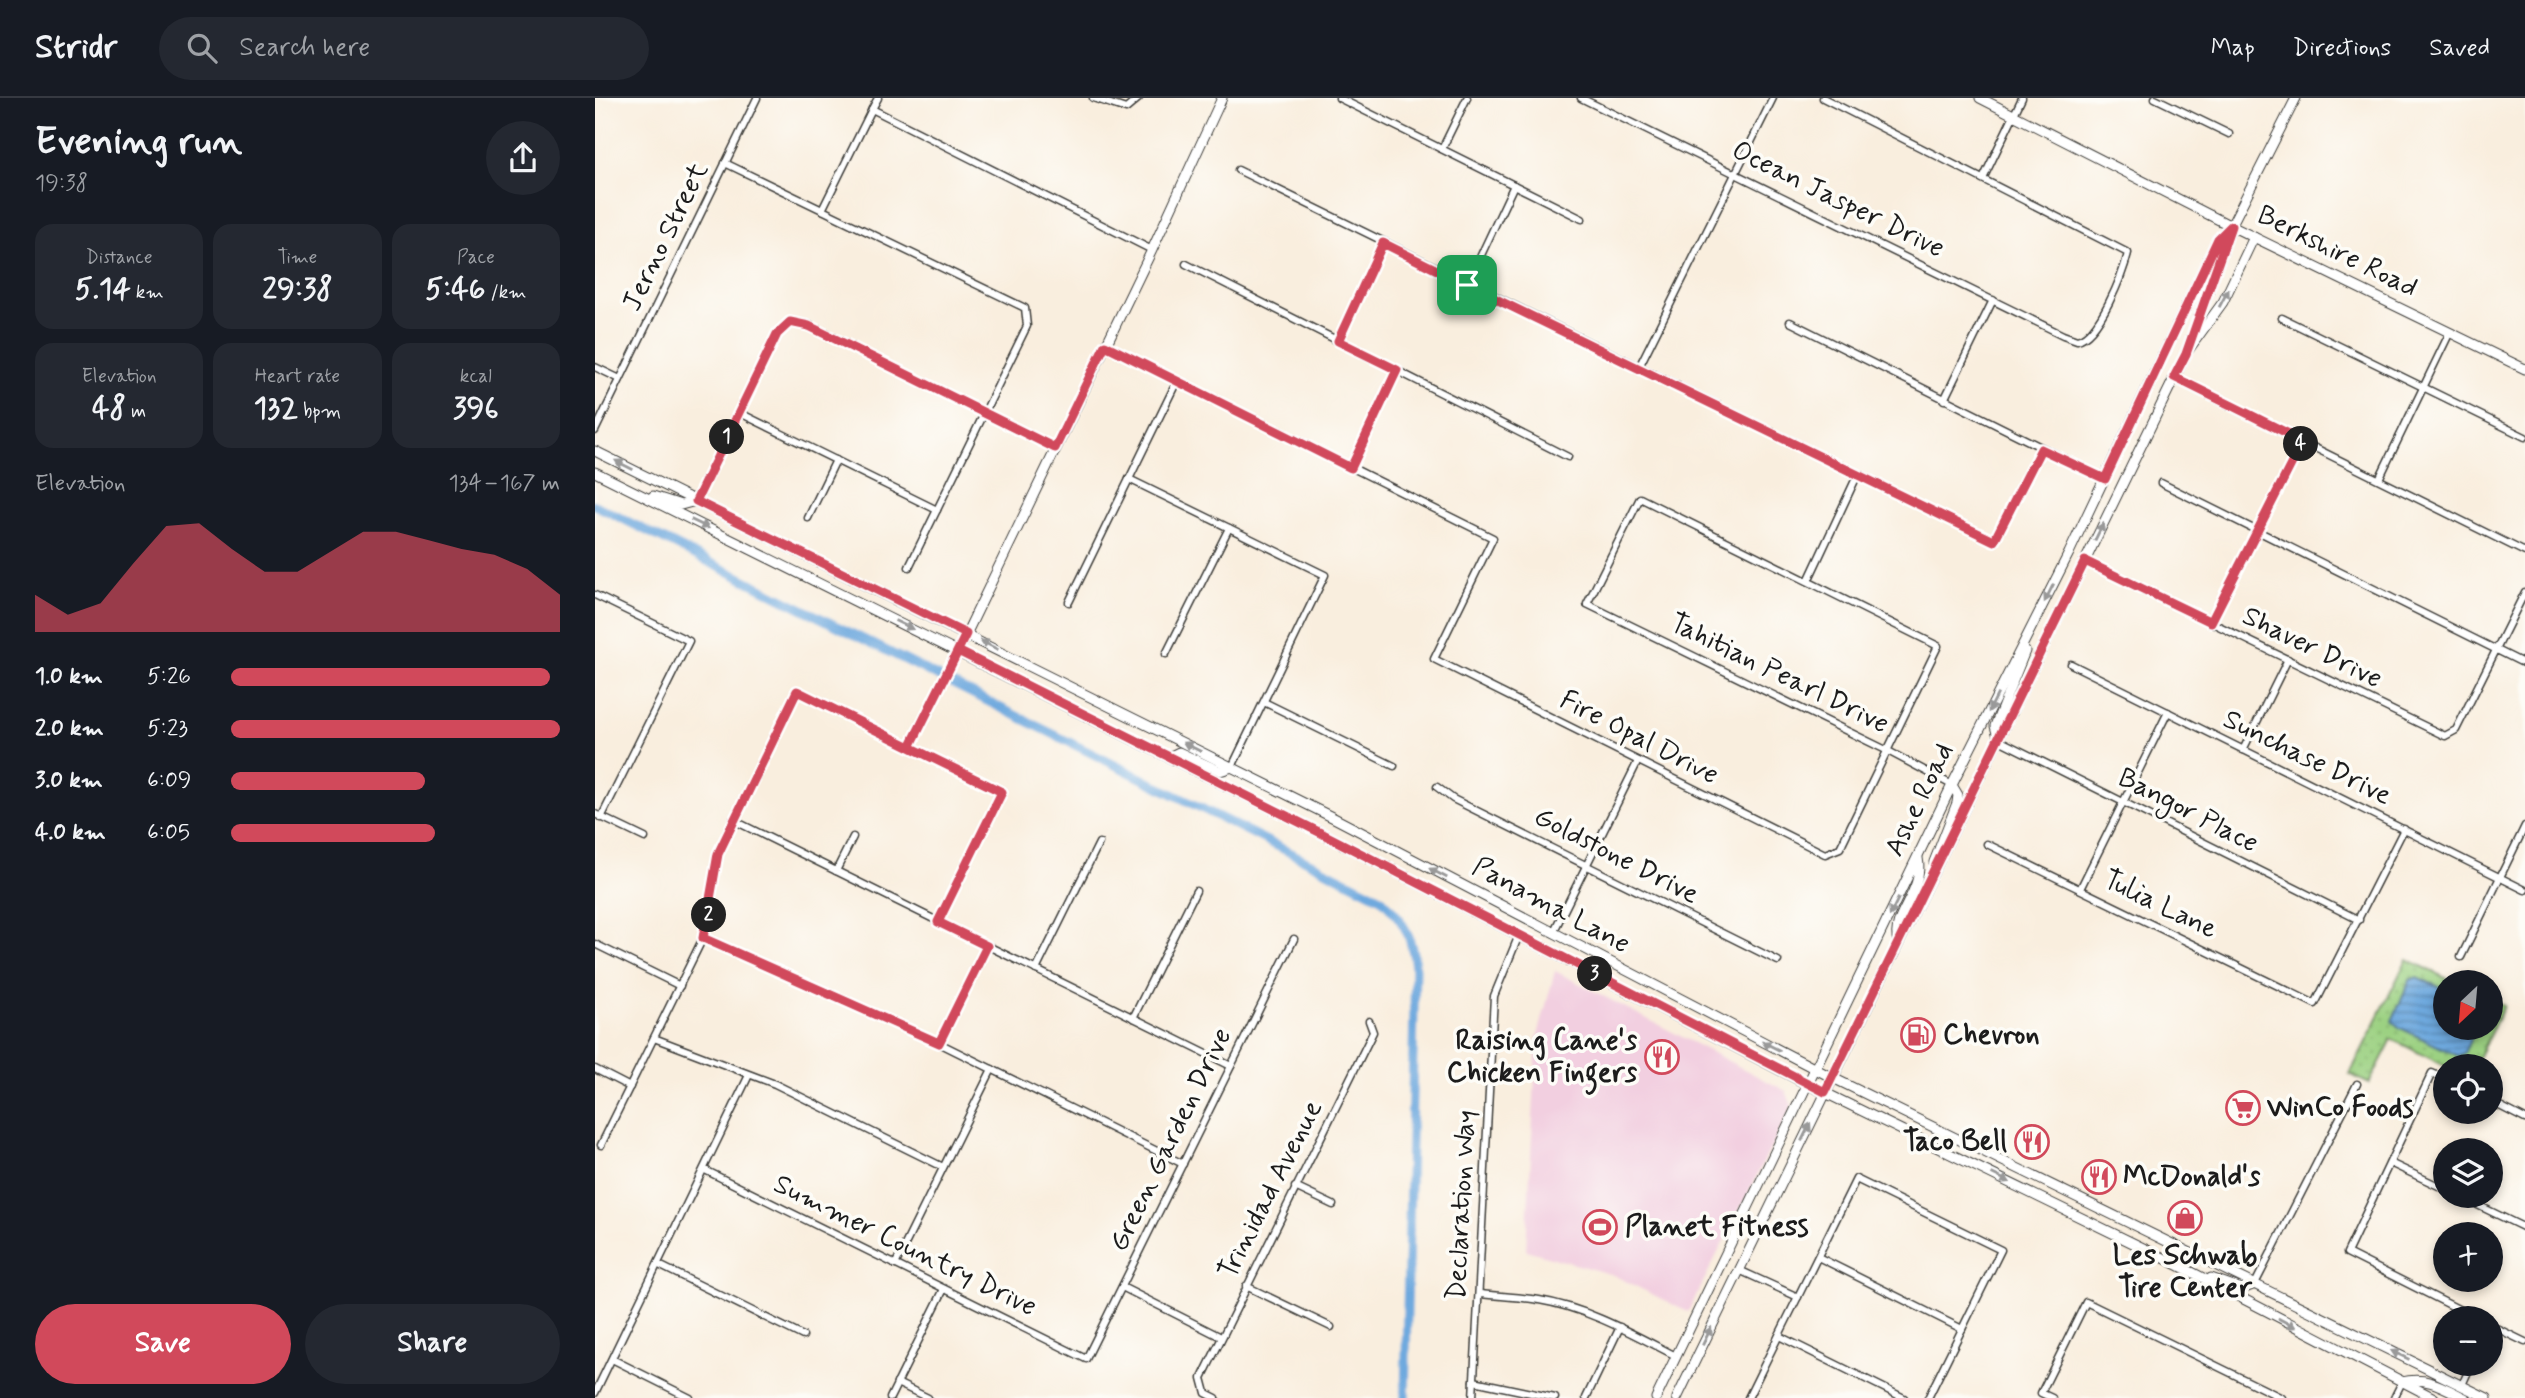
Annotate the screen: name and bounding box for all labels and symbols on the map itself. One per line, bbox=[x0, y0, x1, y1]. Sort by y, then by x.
street label: Ocean Jasper Drive bbox=[1726, 132, 1950, 268]
street label: Jerno Street bbox=[614, 156, 718, 318]
street label: Berkshire Road bbox=[2251, 197, 2423, 307]
pin bbox=[1437, 255, 1497, 315]
one-way arrow bbox=[2219, 288, 2230, 308]
pin: 1 bbox=[709, 420, 745, 454]
pin: 4 bbox=[2283, 426, 2319, 462]
one-way arrow bbox=[614, 459, 634, 470]
one-way arrow bbox=[690, 519, 710, 530]
one-way arrow bbox=[2093, 522, 2104, 542]
one-way arrow bbox=[2043, 583, 2054, 603]
street label: Shaver Drive bbox=[2236, 598, 2388, 698]
street label: Tahitian Pearl Drive bbox=[1663, 605, 1895, 743]
one-way arrow bbox=[894, 619, 914, 630]
one-way arrow bbox=[979, 640, 999, 651]
street label: Fire Opal Drive bbox=[1553, 682, 1725, 794]
one-way arrow bbox=[1987, 693, 1999, 713]
street label: Sunchase Drive bbox=[2217, 701, 2397, 815]
street label: Ashe Road bbox=[1877, 737, 1963, 863]
one-way arrow bbox=[1182, 741, 1202, 752]
street label: Bangor Place bbox=[2110, 760, 2265, 864]
street label: Goldstone Drive bbox=[1527, 799, 1705, 913]
street label: Panama Lane bbox=[1466, 849, 1636, 963]
street label: Tulia Lane bbox=[2097, 861, 2223, 949]
one-way arrow bbox=[1428, 867, 1448, 879]
one-way arrow bbox=[1888, 897, 1899, 917]
pin: 2 bbox=[691, 898, 727, 932]
pin: 3 bbox=[1577, 956, 1613, 992]
north arrow bbox=[2433, 970, 2503, 1040]
fuel station icon: Chevron bbox=[1899, 1016, 1937, 1054]
place label: Chevron bbox=[1943, 1017, 2040, 1054]
street label: Green Garden Drive bbox=[1101, 1022, 1241, 1258]
place label: Raising Cane's Chicken Fingers bbox=[1447, 1023, 1638, 1095]
restaurant icon: Raising Cane's Chicken Fingers bbox=[1643, 1038, 1681, 1076]
one-way arrow bbox=[1760, 1040, 1780, 1052]
supermarket icon: WinCo Foods bbox=[2224, 1089, 2262, 1127]
place label: WinCo Foods bbox=[2267, 1090, 2413, 1127]
street label: Trinidad Avenue bbox=[1210, 1094, 1332, 1286]
street label: Declaration Way bbox=[1439, 1109, 1485, 1301]
one-way arrow bbox=[1800, 1122, 1811, 1142]
restaurant icon: Taco Bell bbox=[2013, 1123, 2051, 1161]
place label: Taco Bell bbox=[1903, 1124, 2007, 1161]
restaurant icon: McDonald's bbox=[2080, 1158, 2118, 1196]
place label: McDonald's bbox=[2123, 1159, 2261, 1196]
street label: Summer Country Drive bbox=[767, 1166, 1043, 1326]
one-way arrow bbox=[1991, 1172, 2011, 1184]
shop icon: Les Schwab Tire Center bbox=[2166, 1199, 2204, 1237]
sports icon: Planet Fitness bbox=[1581, 1208, 1619, 1246]
place label: Planet Fitness bbox=[1625, 1209, 1809, 1246]
place label: Les Schwab Tire Center bbox=[2113, 1238, 2257, 1307]
one-way arrow bbox=[2277, 1317, 2296, 1329]
one-way arrow bbox=[1701, 1326, 1712, 1346]
one-way arrow bbox=[2390, 1350, 2410, 1361]

